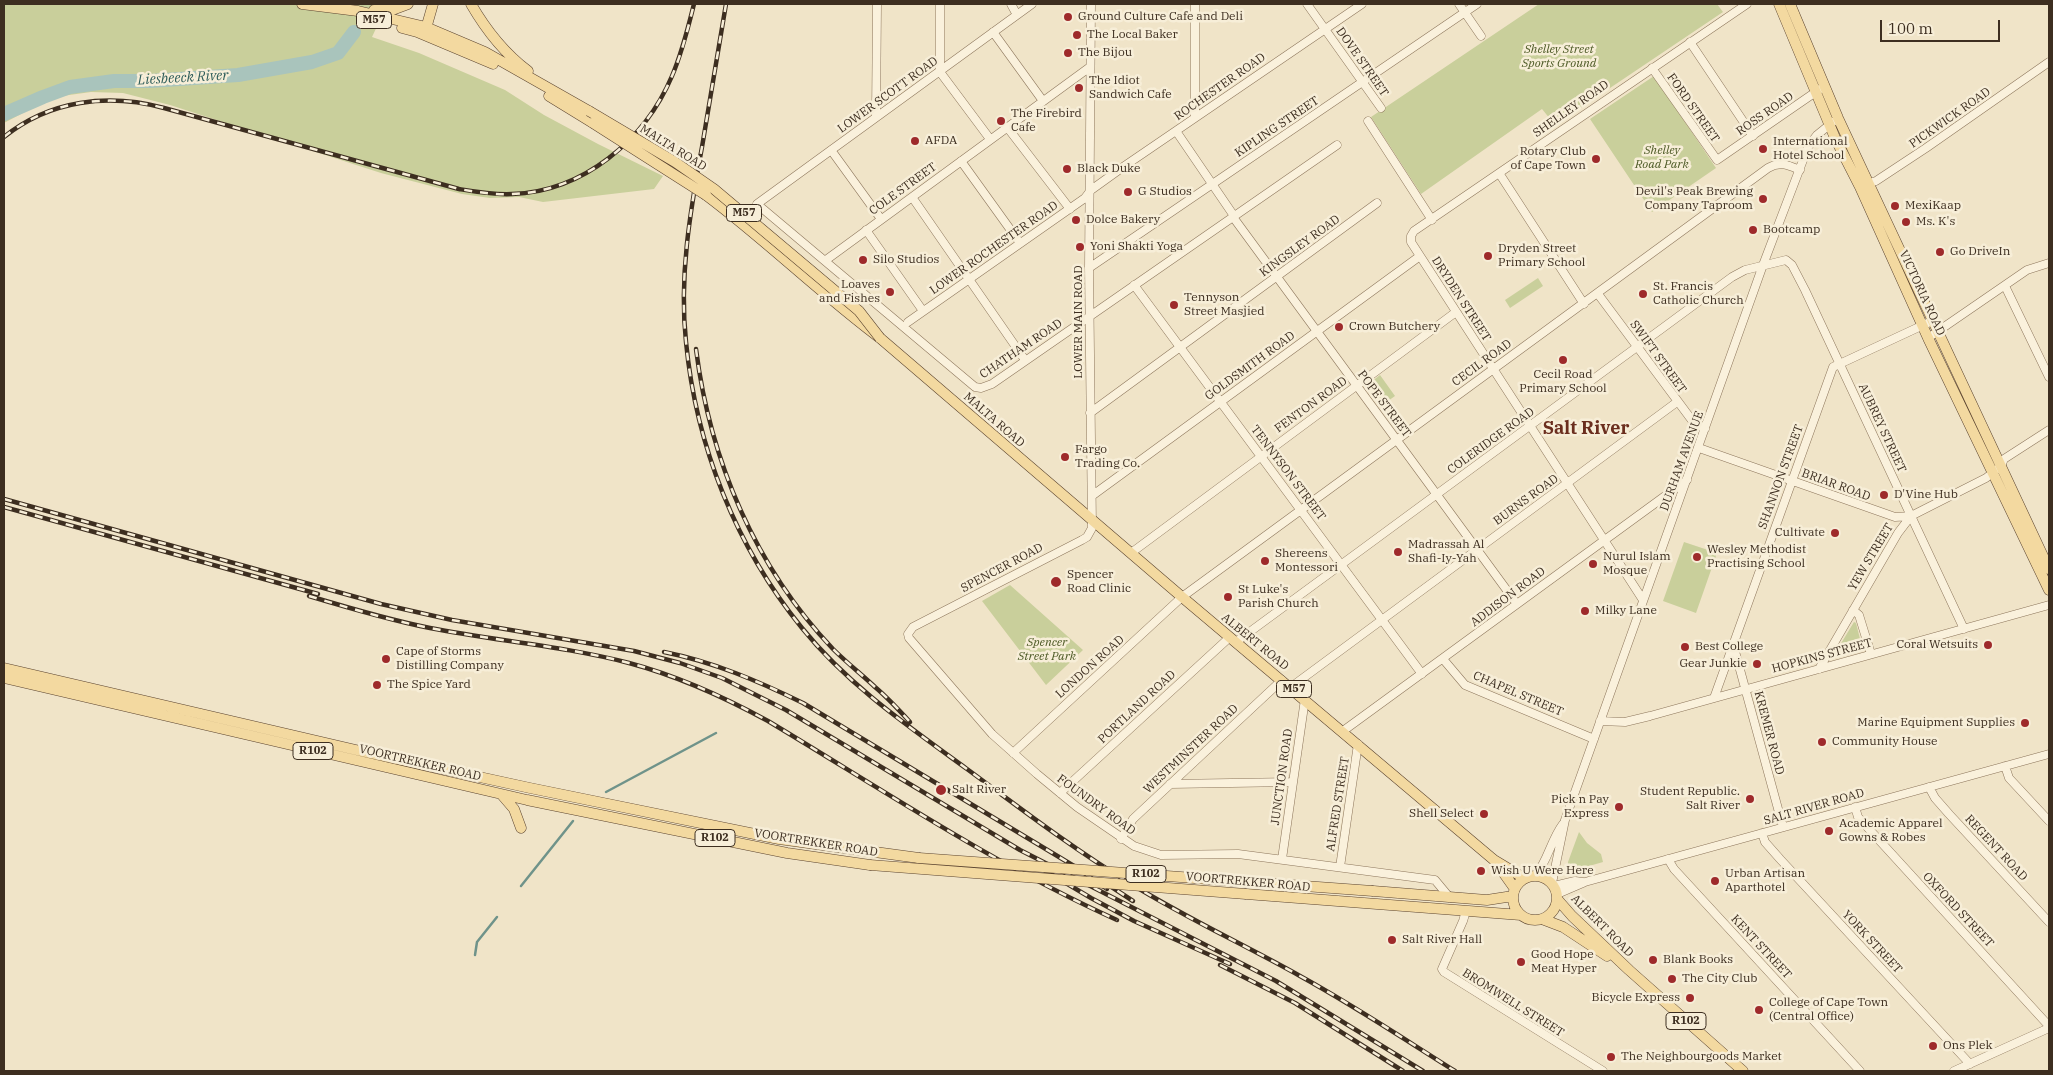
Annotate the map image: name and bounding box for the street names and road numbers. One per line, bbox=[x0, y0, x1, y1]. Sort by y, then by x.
road number: M57 bbox=[356, 12, 392, 28]
street label: DOVE STREET bbox=[1333, 25, 1391, 99]
street label: ROCHESTER ROAD bbox=[1172, 50, 1268, 124]
street label: LOWER SCOTT ROAD bbox=[835, 54, 941, 136]
street label: FORD STREET bbox=[1664, 71, 1722, 145]
street label: SHELLEY ROAD bbox=[1530, 78, 1612, 140]
street label: PICKWICK ROAD bbox=[1907, 85, 1993, 151]
street label: ROSS ROAD bbox=[1734, 89, 1796, 139]
street label: KIPLING STREET bbox=[1232, 94, 1322, 160]
street label: MALTA ROAD bbox=[637, 122, 709, 174]
street label: COLE STREET bbox=[866, 160, 940, 218]
street label: LOWER ROCHESTER ROAD bbox=[927, 198, 1061, 298]
road number: M57 bbox=[726, 204, 762, 222]
street label: KINGSLEY ROAD bbox=[1257, 212, 1343, 280]
street label: VICTORIA ROAD bbox=[1896, 248, 1948, 338]
street label: DRYDEN STREET bbox=[1428, 254, 1494, 344]
street label: LOWER MAIN ROAD bbox=[1072, 265, 1086, 379]
street label: CHATHAM ROAD bbox=[977, 316, 1065, 382]
street label: SWIFT STREET bbox=[1627, 318, 1689, 396]
street label: GOLDSMITH ROAD bbox=[1202, 329, 1298, 403]
street label: CECIL ROAD bbox=[1449, 337, 1515, 389]
street label: POPE STREET bbox=[1354, 368, 1414, 440]
street label: FENTON ROAD bbox=[1272, 374, 1350, 436]
street label: AUBREY STREET bbox=[1855, 381, 1909, 475]
street label: MALTA ROAD bbox=[961, 390, 1027, 450]
street label: COLERIDGE ROAD bbox=[1445, 405, 1537, 477]
street label: DURHAM AVENUE bbox=[1657, 409, 1707, 513]
street label: TENNYSON STREET bbox=[1248, 423, 1328, 523]
street label: SHANNON STREET bbox=[1755, 423, 1807, 531]
street label: BRIAR ROAD bbox=[1800, 466, 1872, 504]
street label: BURNS ROAD bbox=[1491, 472, 1561, 528]
street label: YEW STREET bbox=[1845, 521, 1897, 593]
street label: SPENCER ROAD bbox=[959, 540, 1045, 596]
street label: ADDISON ROAD bbox=[1468, 564, 1548, 630]
street label: ALBERT ROAD bbox=[1218, 610, 1292, 674]
street label: LONDON ROAD bbox=[1053, 633, 1127, 701]
street label: HOPKINS STREET bbox=[1770, 636, 1874, 676]
street label: PORTLAND ROAD bbox=[1095, 667, 1179, 747]
street label: CHAPEL STREET bbox=[1471, 669, 1565, 719]
road number: M57 bbox=[1276, 681, 1312, 698]
street label: KREMER ROAD bbox=[1751, 690, 1787, 776]
street label: WESTMINSTER ROAD bbox=[1141, 701, 1241, 797]
street label: JUNCTION ROAD bbox=[1268, 728, 1296, 826]
road number: R102 bbox=[293, 742, 333, 759]
street label: VOORTREKKER ROAD bbox=[358, 742, 482, 784]
street label: ALFRED STREET bbox=[1323, 756, 1353, 852]
street label: FOUNDRY ROAD bbox=[1054, 772, 1138, 838]
street label: SALT RIVER ROAD bbox=[1762, 786, 1866, 828]
street label: REGENT ROAD bbox=[1962, 812, 2030, 884]
street label: VOORTREKKER ROAD bbox=[753, 826, 879, 860]
road number: R102 bbox=[695, 830, 735, 846]
road number: R102 bbox=[1126, 866, 1166, 882]
street label: VOORTREKKER ROAD bbox=[1185, 869, 1311, 895]
street label: OXFORD STREET bbox=[1919, 869, 1997, 951]
street label: ALBERT ROAD bbox=[1568, 892, 1636, 960]
street label: YORK STREET bbox=[1839, 907, 1905, 977]
street label: KENT STREET bbox=[1728, 912, 1794, 982]
street label: BROMWELL STREET bbox=[1459, 966, 1567, 1040]
road number: R102 bbox=[1666, 1012, 1706, 1030]

